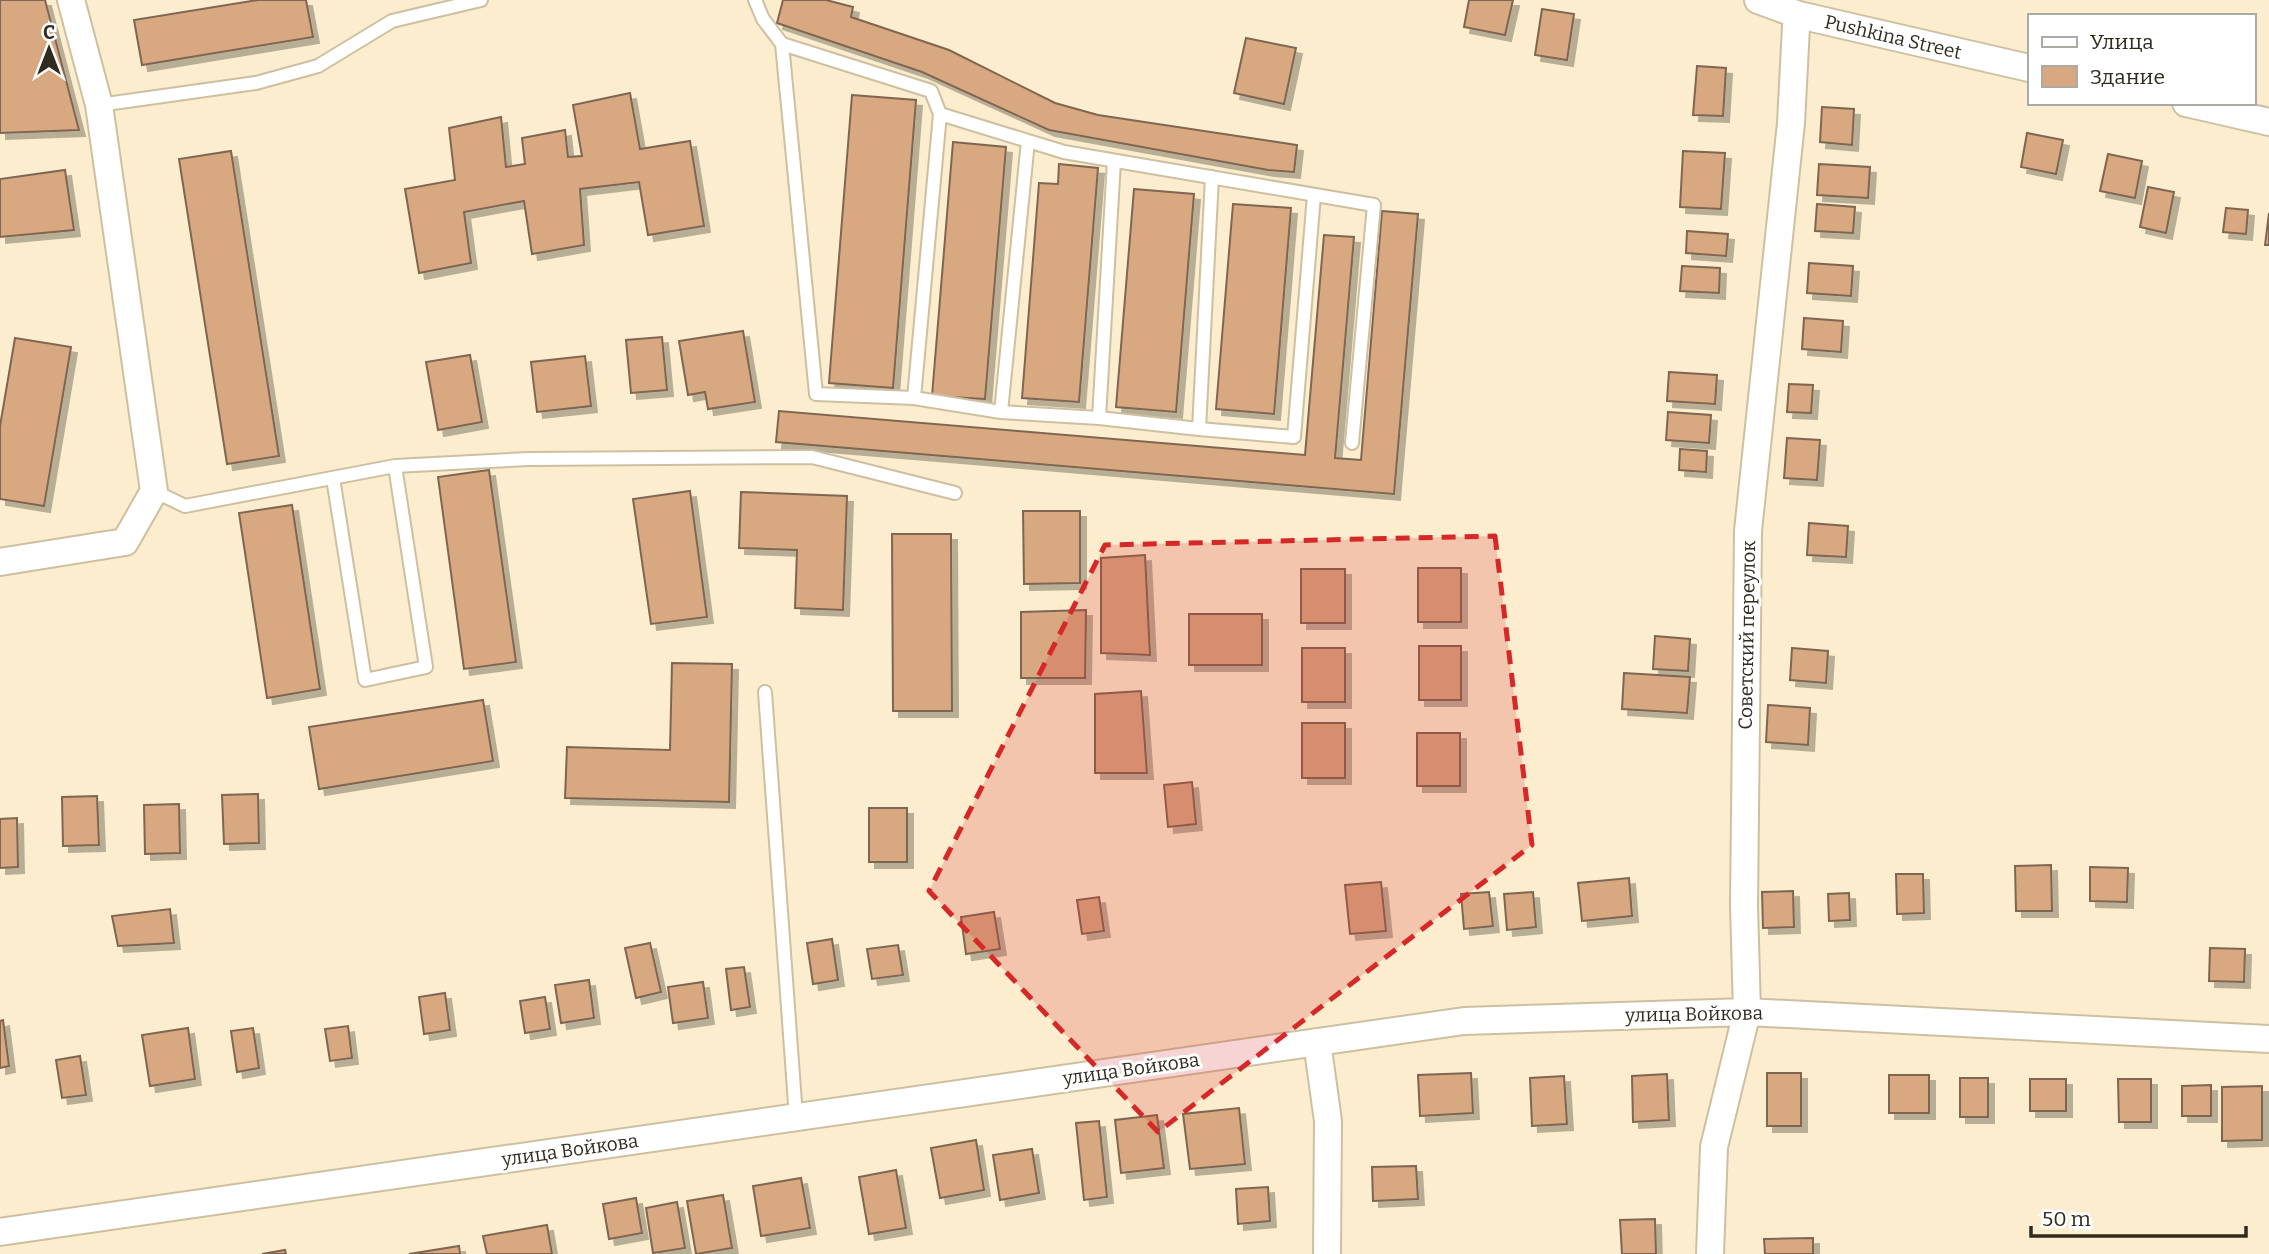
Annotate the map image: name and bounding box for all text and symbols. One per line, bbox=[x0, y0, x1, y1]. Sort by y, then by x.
street label: Pushkina Street bbox=[1822, 10, 1964, 64]
north arrow bbox=[14, 14, 84, 84]
legend bbox=[2028, 14, 2255, 105]
text: С bbox=[43, 21, 55, 44]
text: Улица bbox=[2090, 29, 2154, 55]
text: Здание bbox=[2090, 64, 2165, 90]
street label: Советский переулок bbox=[1734, 539, 1760, 730]
street label: улица Войкова bbox=[1624, 1001, 1764, 1027]
street label: улица Войкова bbox=[1060, 1048, 1201, 1090]
street label: улица Войкова bbox=[499, 1129, 640, 1171]
scale bar bbox=[2031, 1194, 2246, 1238]
text: 50 m bbox=[2042, 1206, 2091, 1232]

